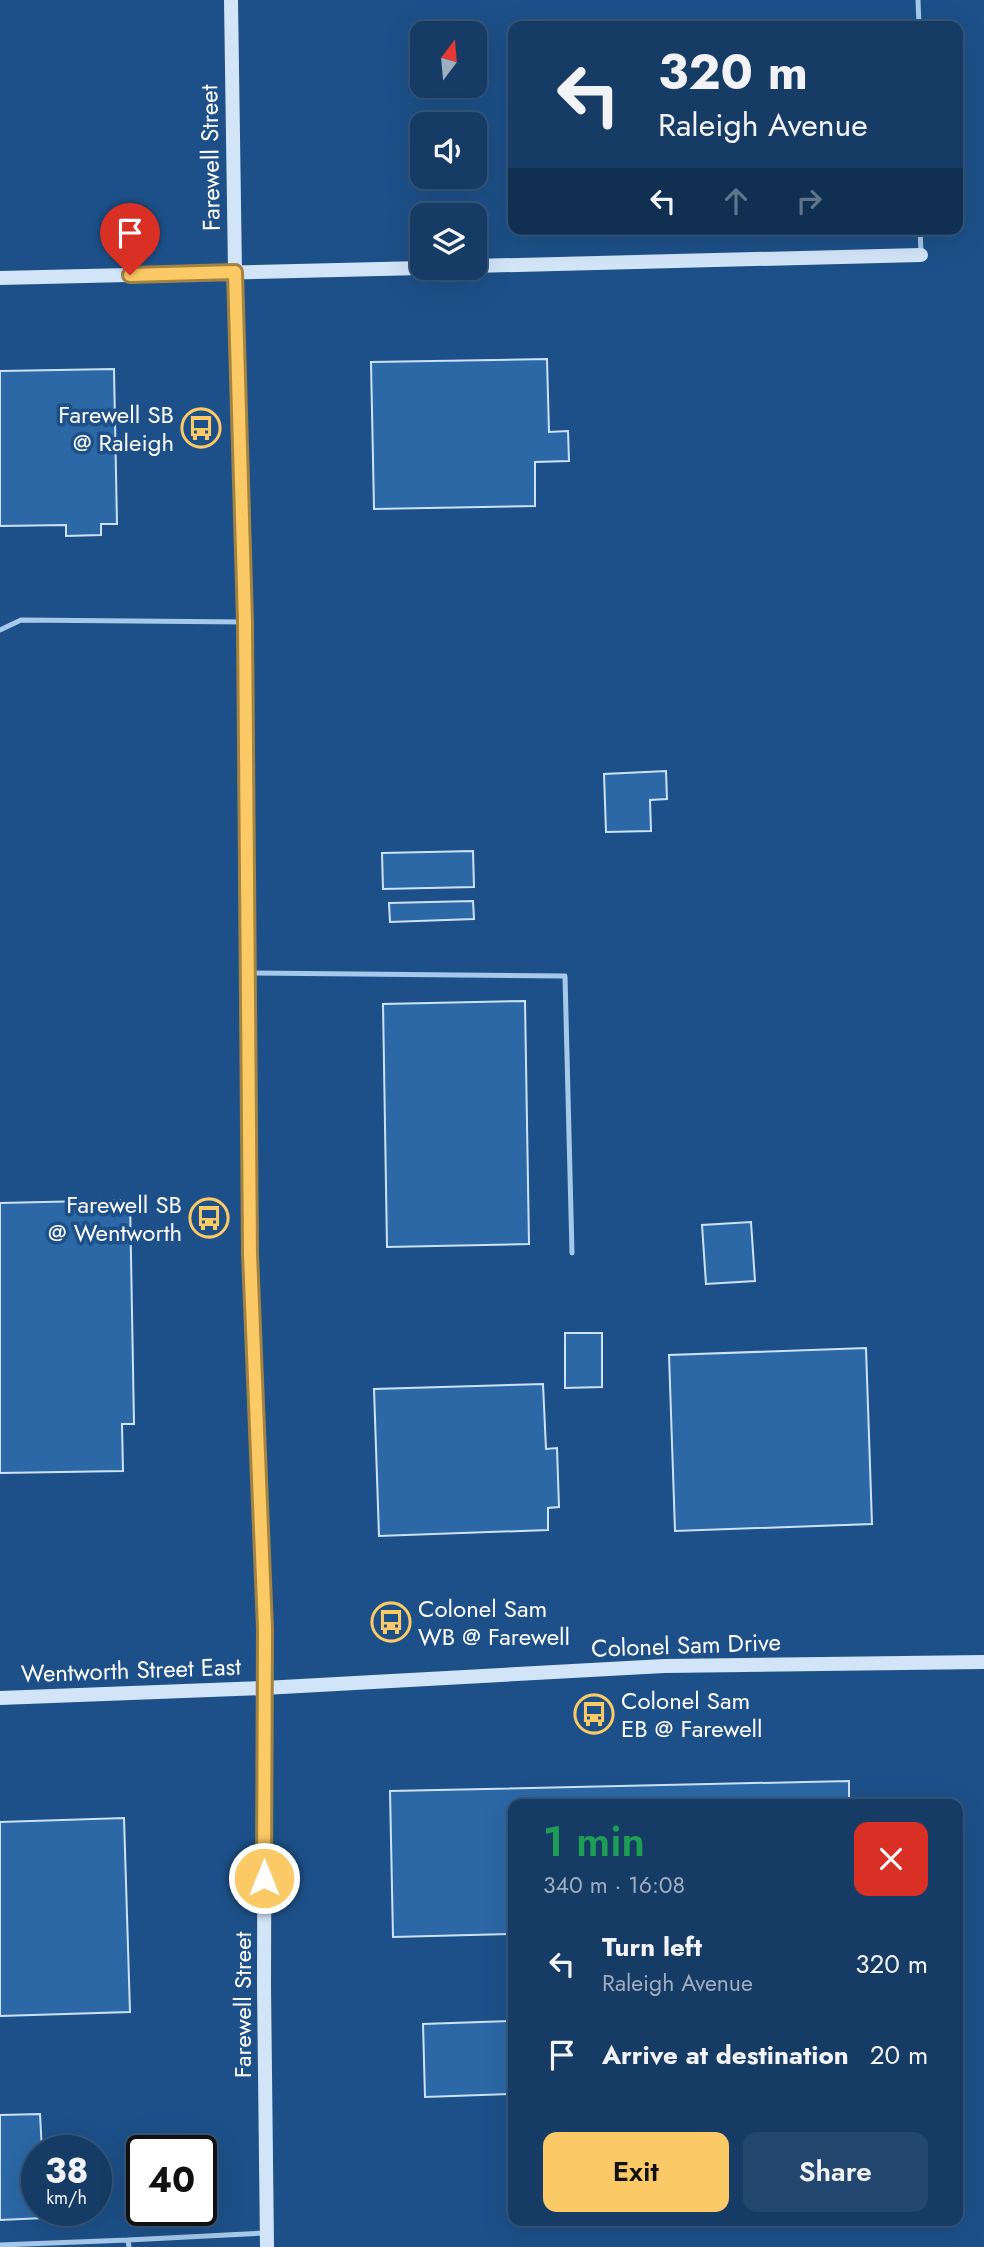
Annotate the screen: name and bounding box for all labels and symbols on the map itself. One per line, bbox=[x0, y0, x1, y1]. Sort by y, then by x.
north arrow bbox=[410, 21, 486, 98]
street label: Farewell Street bbox=[191, 84, 229, 232]
pin bbox=[100, 203, 160, 275]
place label: Farewell SB @ Raleigh bbox=[58, 397, 174, 460]
bus stop icon: Farewell SB @ Raleigh bbox=[180, 407, 222, 449]
place label: Farewell SB @ Wentworth bbox=[48, 1187, 182, 1250]
bus stop icon: Farewell SB @ Wentworth bbox=[188, 1197, 230, 1239]
place label: Colonel Sam WB @ Farewell bbox=[418, 1591, 570, 1654]
bus stop icon: Colonel Sam WB @ Farewell bbox=[370, 1601, 412, 1643]
street label: Colonel Sam Drive bbox=[591, 1624, 781, 1666]
street label: Wentworth Street East bbox=[20, 1649, 242, 1691]
place label: Colonel Sam EB @ Farewell bbox=[621, 1683, 763, 1746]
bus stop icon: Colonel Sam EB @ Farewell bbox=[573, 1693, 615, 1735]
position arrow bbox=[227, 1841, 301, 1915]
street label: Farewell Street bbox=[225, 1932, 260, 2078]
speed limit sign: 40 bbox=[126, 2135, 217, 2226]

